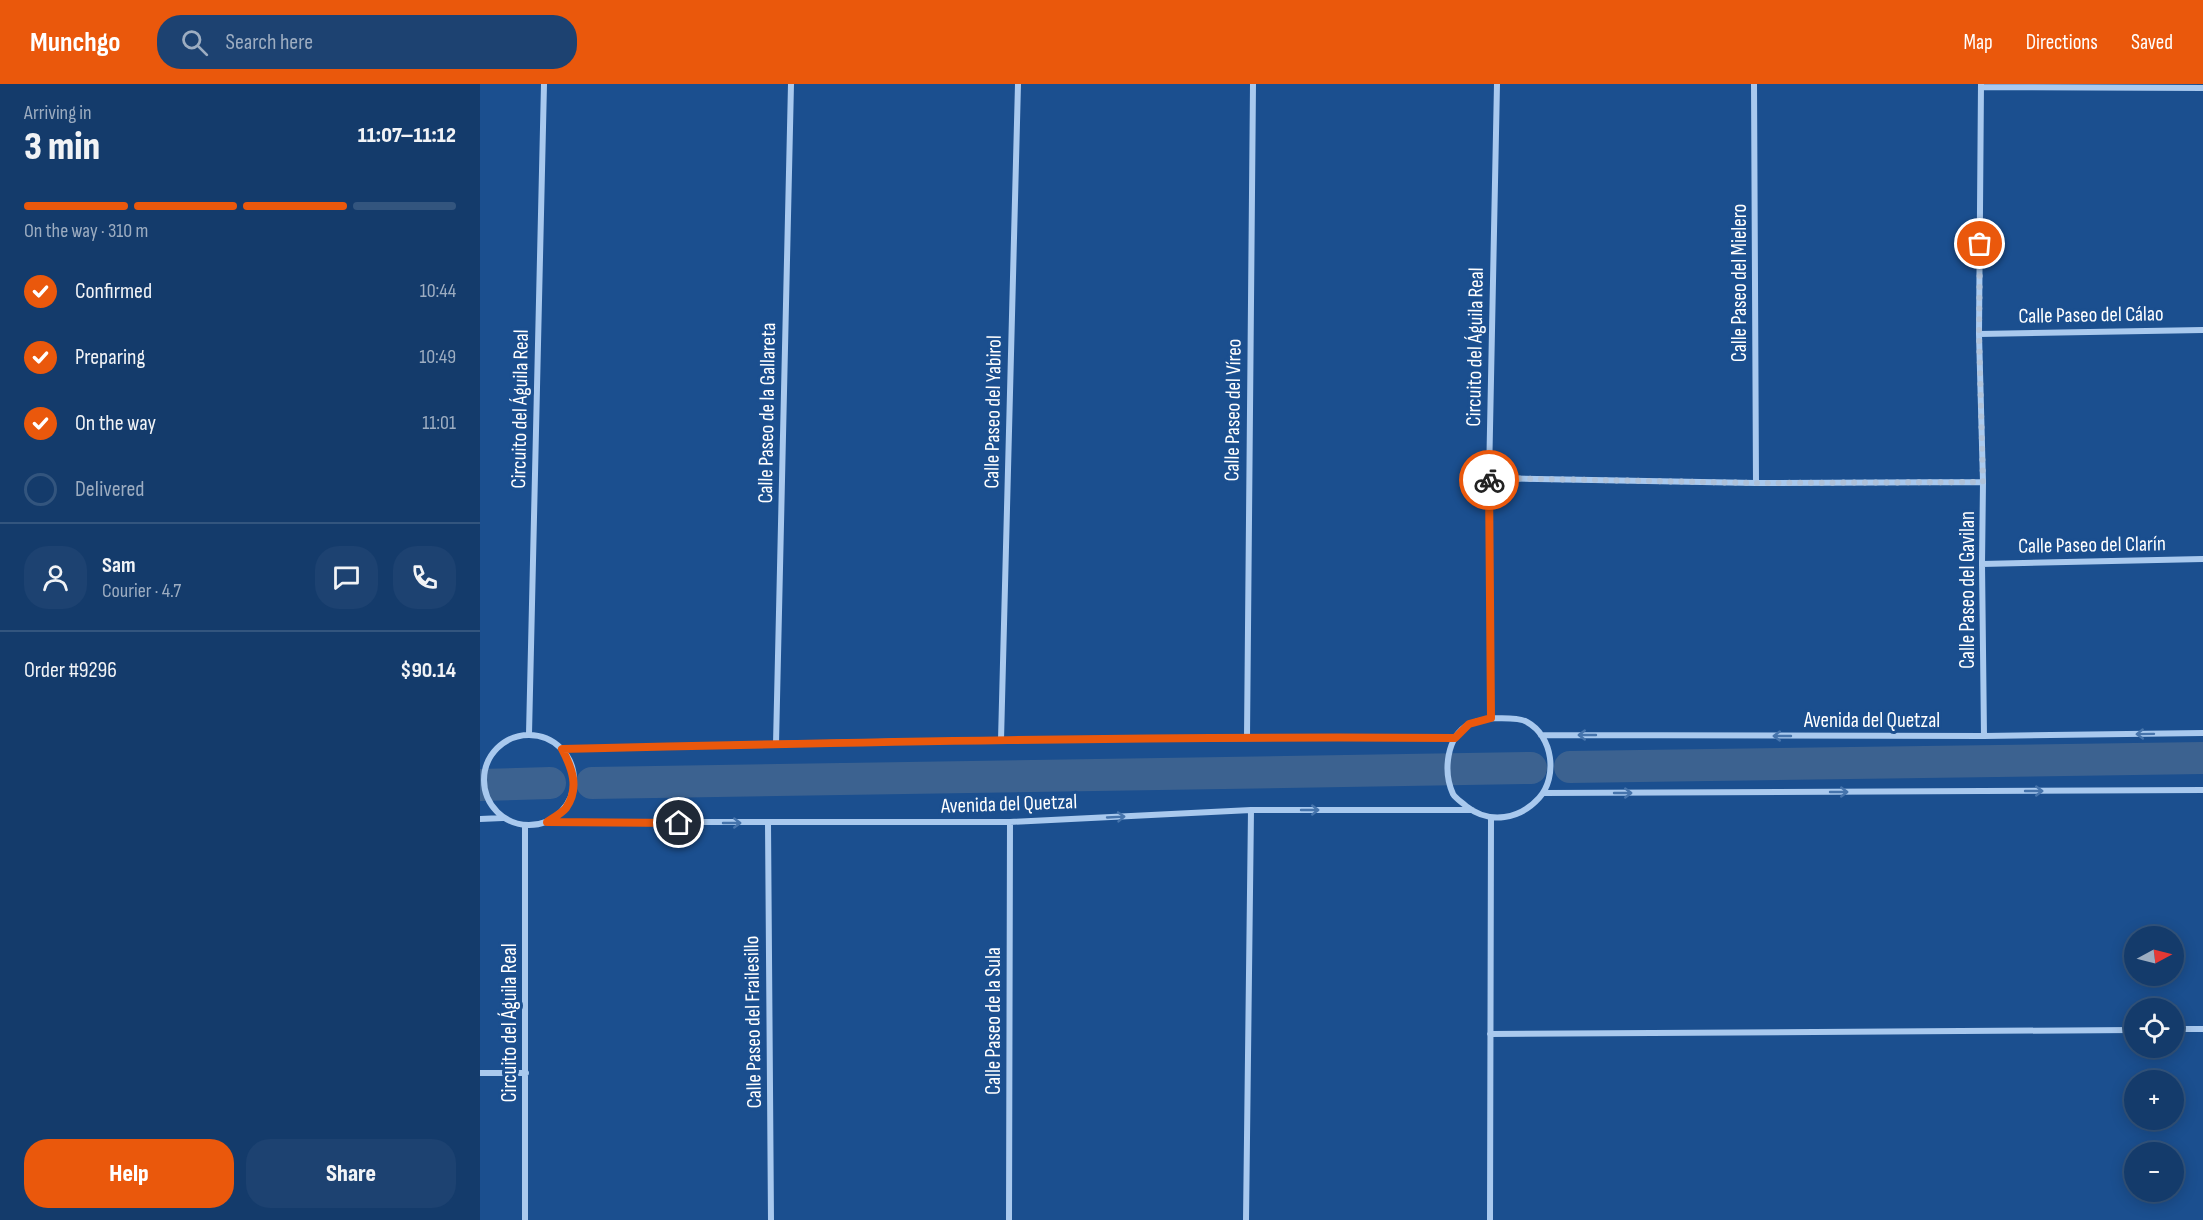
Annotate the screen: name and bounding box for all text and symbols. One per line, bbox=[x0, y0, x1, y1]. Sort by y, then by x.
search box bbox=[157, 15, 577, 69]
text: Munchgo bbox=[30, 26, 121, 59]
icon: search bbox=[178, 26, 211, 59]
text: Search here bbox=[226, 29, 313, 56]
text: Map bbox=[1963, 30, 1993, 55]
text: Directions bbox=[2026, 30, 2098, 55]
text: Saved bbox=[2131, 30, 2173, 55]
text: Arriving in bbox=[24, 101, 92, 125]
text: 11:07–11:12 bbox=[358, 122, 456, 149]
text: 3 min bbox=[24, 124, 100, 171]
street label: Calle Paseo del Mielero bbox=[1727, 204, 1752, 362]
pin bbox=[1954, 218, 2005, 269]
text: On the way · 310 m bbox=[24, 219, 148, 243]
icon: bag bbox=[1963, 227, 1996, 260]
street label: Circuito del Águila Real bbox=[1461, 267, 1489, 427]
icon: check bbox=[24, 275, 57, 308]
text: Confirmed bbox=[75, 278, 152, 305]
text: 10:44 bbox=[420, 279, 456, 303]
street label: Calle Paseo del Cálao bbox=[2018, 301, 2164, 329]
street label: Calle Paseo de la Gallareta bbox=[753, 322, 781, 504]
street label: Circuito del Águila Real bbox=[506, 329, 534, 489]
street label: Calle Paseo del Yabirol bbox=[979, 335, 1007, 489]
street label: Calle Paseo del Víreo bbox=[1219, 338, 1247, 482]
icon: check bbox=[24, 341, 57, 374]
text: Preparing bbox=[75, 344, 145, 371]
text: 10:49 bbox=[419, 345, 456, 369]
icon: check bbox=[24, 407, 57, 440]
text: On the way bbox=[75, 410, 156, 437]
text: 11:01 bbox=[422, 411, 456, 435]
courier bbox=[1459, 450, 1519, 510]
icon: bike bbox=[1473, 464, 1506, 497]
text: Delivered bbox=[75, 476, 144, 503]
street label: Calle Paseo del Gavilan bbox=[1955, 511, 1980, 669]
street label: Calle Paseo del Clarín bbox=[2018, 531, 2166, 559]
button: person bbox=[24, 546, 87, 609]
button: chat bbox=[315, 546, 378, 609]
button: phone bbox=[393, 546, 456, 609]
text: Sam bbox=[102, 552, 136, 579]
text: Courier · 4.7 bbox=[102, 579, 181, 603]
text: Order #9296 bbox=[24, 657, 117, 684]
text: $90.14 bbox=[400, 657, 456, 684]
street label: Avenida del Quetzal bbox=[1803, 708, 1940, 733]
one-way arrow bbox=[2135, 728, 2155, 740]
one-way arrow bbox=[1577, 729, 1597, 741]
one-way arrow bbox=[1772, 730, 1792, 742]
one-way arrow bbox=[2024, 785, 2044, 797]
one-way arrow bbox=[1829, 786, 1849, 798]
one-way arrow bbox=[1613, 787, 1633, 799]
street label: Avenida del Quetzal bbox=[939, 789, 1078, 819]
pin bbox=[653, 797, 704, 848]
one-way arrow bbox=[1300, 804, 1320, 816]
icon: home bbox=[662, 806, 695, 839]
one-way arrow bbox=[1105, 811, 1125, 822]
one-way arrow bbox=[721, 817, 741, 829]
north arrow bbox=[2124, 926, 2184, 986]
map controls bbox=[2124, 926, 2184, 1202]
street label: Calle Paseo del Frailesillo bbox=[739, 935, 767, 1109]
street label: Circuito del Águila Real bbox=[497, 943, 522, 1103]
street label: Calle Paseo de la Sula bbox=[981, 947, 1006, 1095]
button: locate bbox=[2124, 998, 2184, 1058]
button: + bbox=[2124, 1070, 2184, 1130]
button: Help bbox=[24, 1139, 234, 1208]
button: Share bbox=[246, 1139, 456, 1208]
button: − bbox=[2124, 1142, 2184, 1202]

